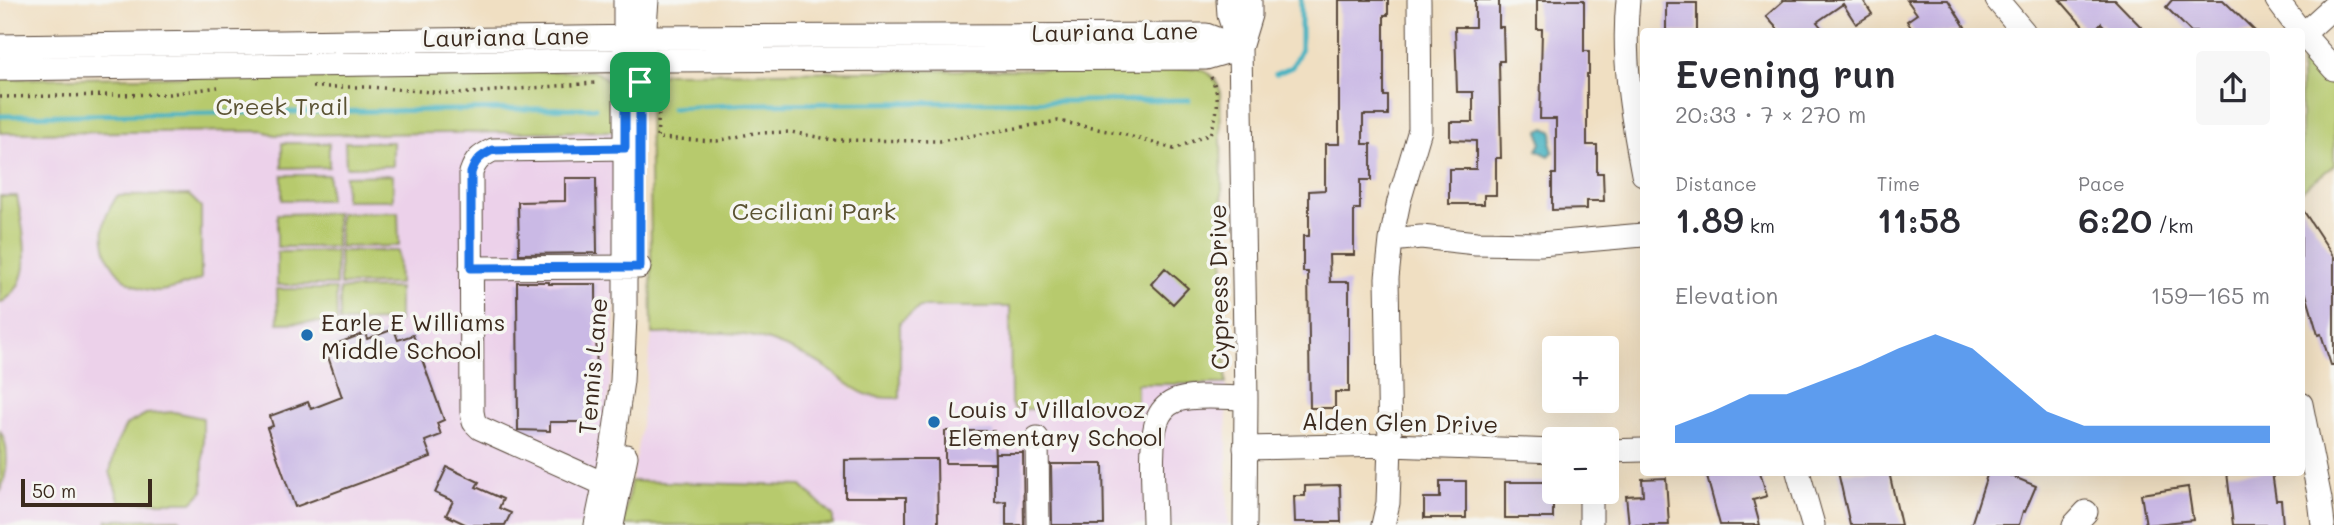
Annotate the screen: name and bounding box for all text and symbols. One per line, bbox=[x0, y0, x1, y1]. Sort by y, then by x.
street label: Lauriana Lane bbox=[1031, 14, 1199, 48]
street label: Lauriana Lane bbox=[422, 19, 590, 53]
text: Evening run bbox=[1675, 48, 1896, 98]
button: share bbox=[2196, 51, 2270, 125]
pin bbox=[610, 52, 670, 112]
icon: arrive bbox=[621, 63, 659, 101]
park label: Creek Trail bbox=[215, 90, 349, 121]
text: 20:33 · 7 × 270 m bbox=[1675, 99, 1866, 129]
text: Distance bbox=[1675, 171, 1757, 196]
text: Time bbox=[1877, 171, 1920, 196]
text: Pace bbox=[2078, 171, 2125, 196]
park label: Ceciliani Park bbox=[732, 195, 896, 226]
text: 1.89 bbox=[1675, 196, 1744, 242]
text: 11:58 bbox=[1877, 196, 1961, 242]
text: 6:20 bbox=[2078, 196, 2152, 242]
street label: Cypress Drive bbox=[1201, 204, 1235, 370]
text: km bbox=[1744, 213, 1775, 238]
text: /km bbox=[2152, 213, 2194, 238]
text: Elevation bbox=[1675, 280, 1778, 310]
text: 159–165 m bbox=[2151, 280, 2270, 310]
street label: Tennis Lane bbox=[571, 296, 613, 436]
place label: Earle E Williams Middle School bbox=[321, 306, 505, 365]
marker: Earle E Williams Middle School bbox=[299, 327, 315, 343]
map controls bbox=[1542, 336, 1619, 504]
button: + bbox=[1542, 336, 1619, 413]
place label: Louis J Villalovoz Elementary School bbox=[948, 393, 1163, 452]
street label: Alden Glen Drive bbox=[1301, 405, 1499, 439]
marker: Louis J Villalovoz Elementary School bbox=[926, 414, 942, 430]
button: − bbox=[1542, 427, 1619, 504]
scale bar bbox=[21, 476, 152, 508]
text: 50 m bbox=[32, 478, 76, 503]

